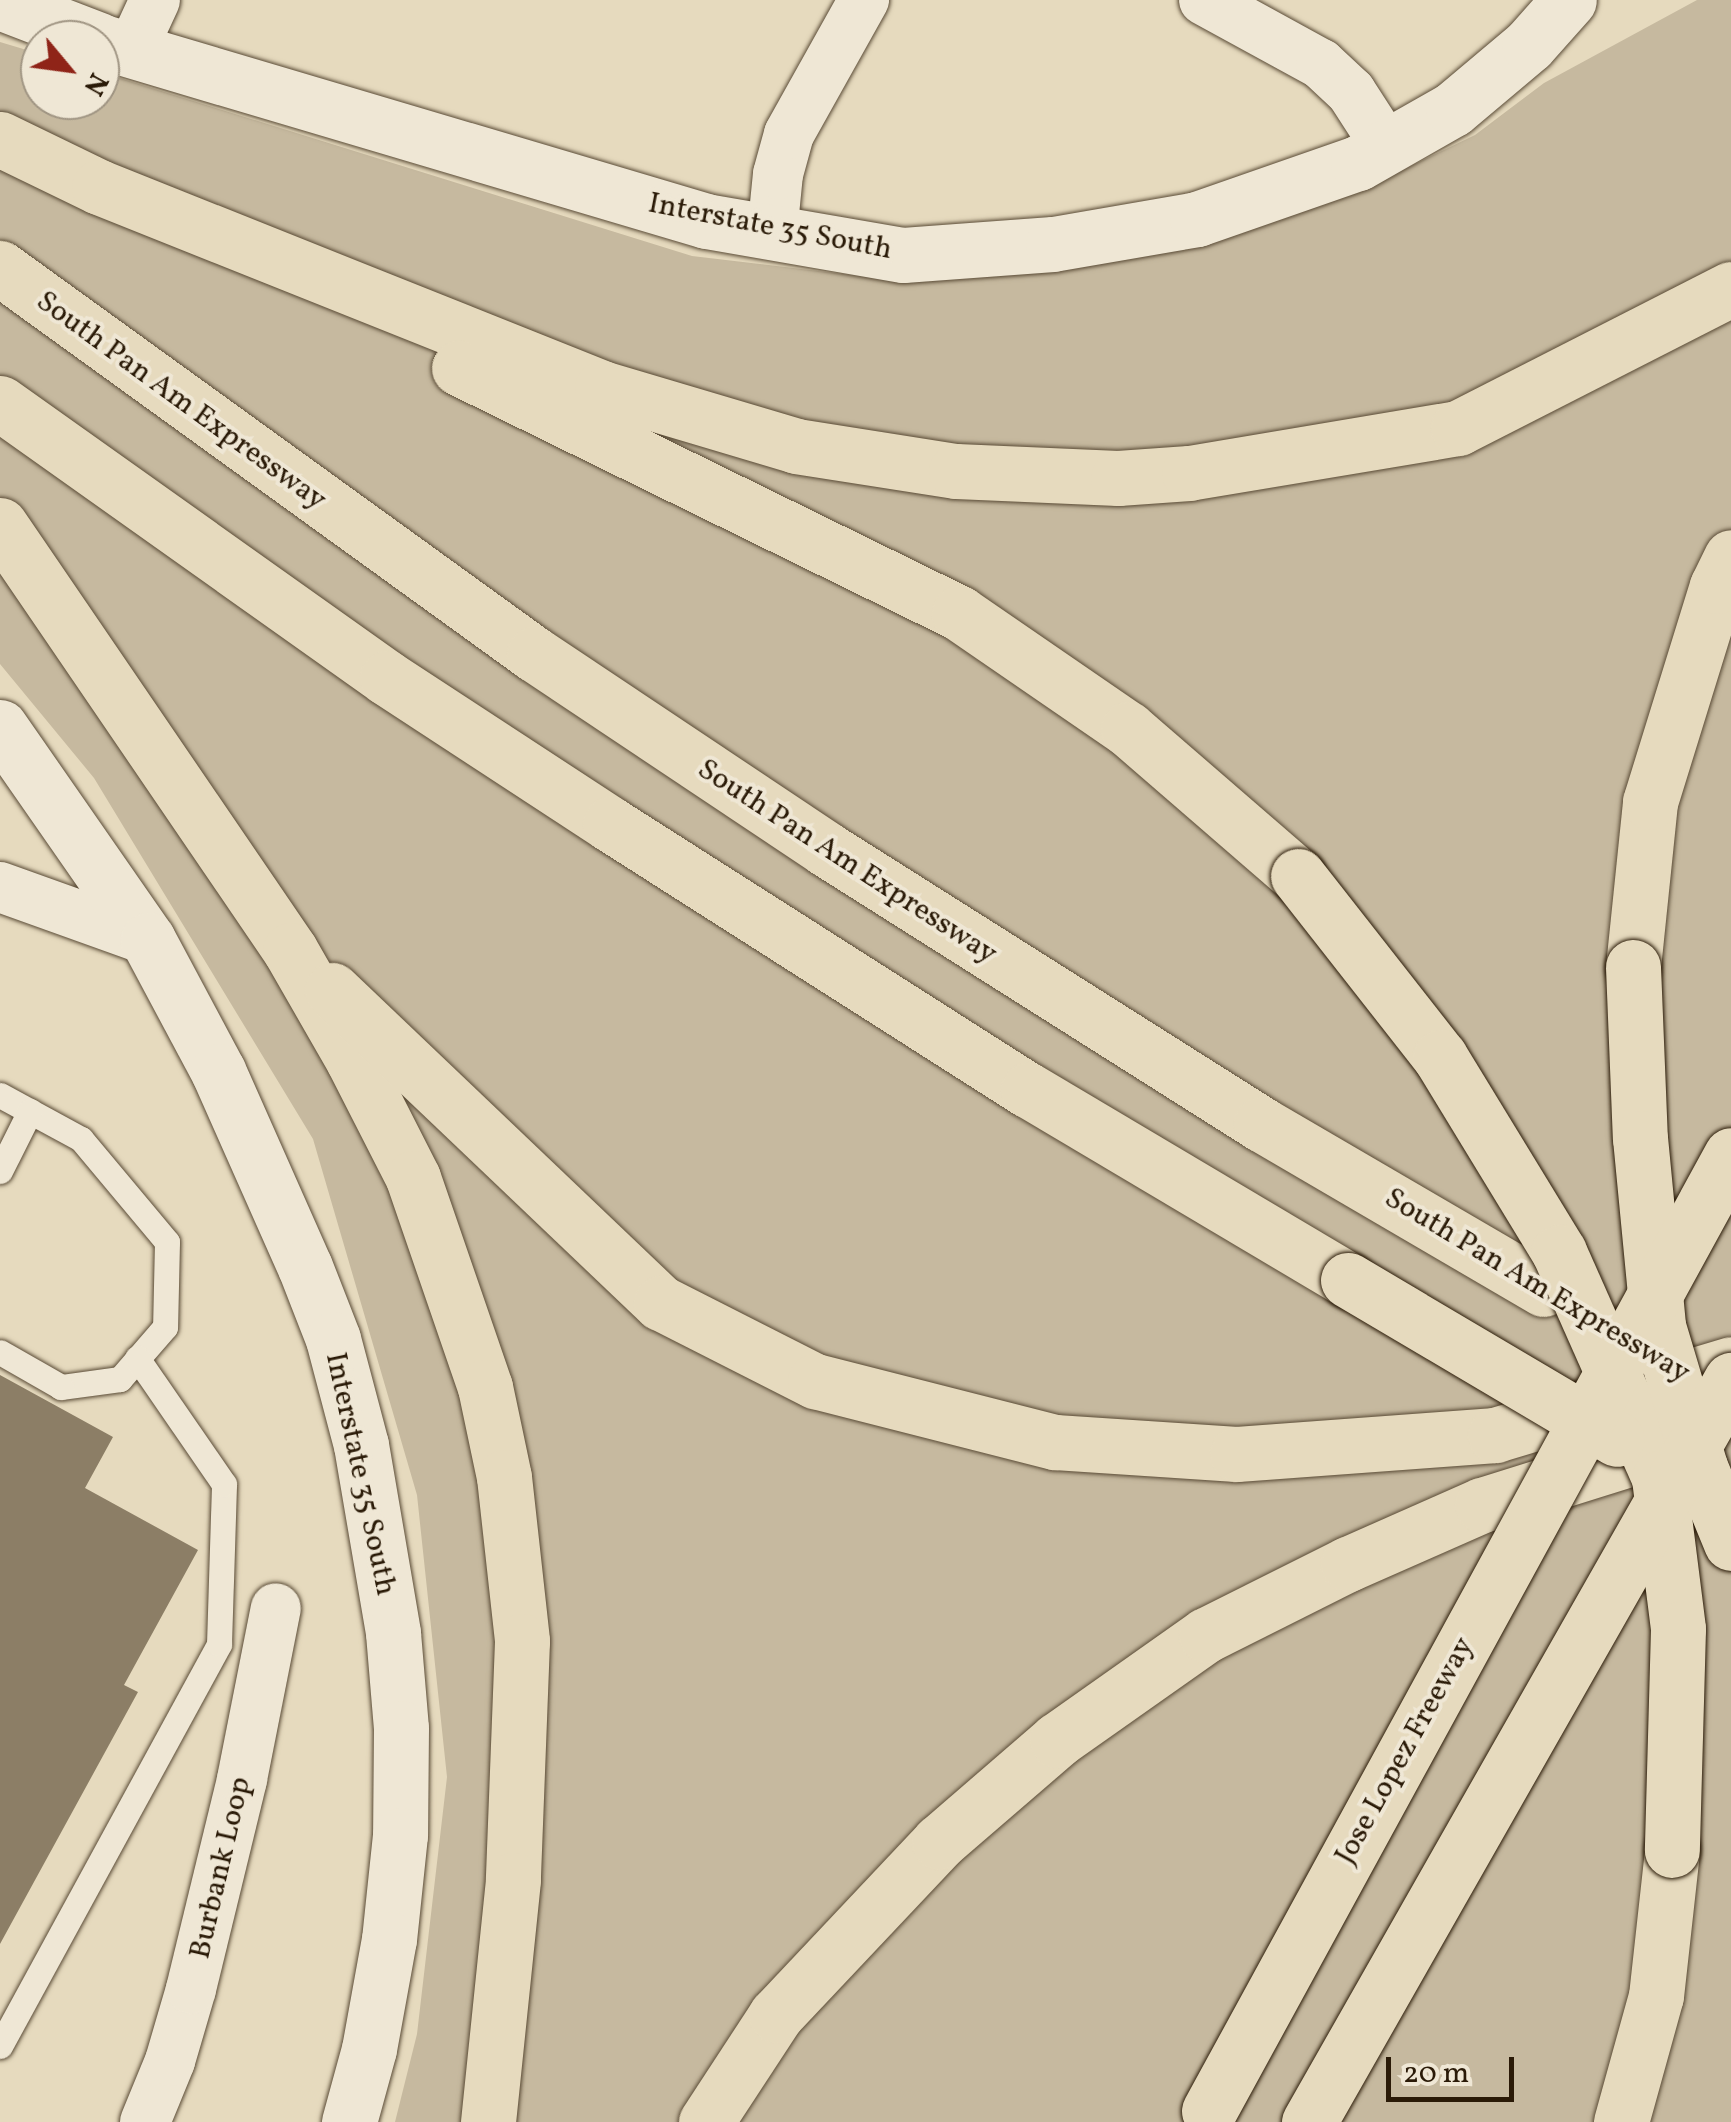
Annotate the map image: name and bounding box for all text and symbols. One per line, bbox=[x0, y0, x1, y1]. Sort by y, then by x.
north arrow bbox=[20, 20, 120, 120]
text: N bbox=[73, 65, 117, 102]
street label: Interstate 35 South bbox=[645, 186, 895, 268]
street label: South Pan Am Expressway bbox=[29, 284, 333, 518]
street label: South Pan Am Expressway bbox=[690, 752, 1004, 972]
street label: South Pan Am Expressway bbox=[1378, 1180, 1696, 1392]
street label: Interstate 35 South bbox=[317, 1349, 403, 1599]
street label: Jose Lopez Freeway bbox=[1328, 1631, 1482, 1871]
street label: Burbank Loop bbox=[183, 1773, 259, 1963]
scale bar bbox=[1391, 2037, 1518, 2099]
text: 20 m bbox=[1403, 2053, 1469, 2095]

